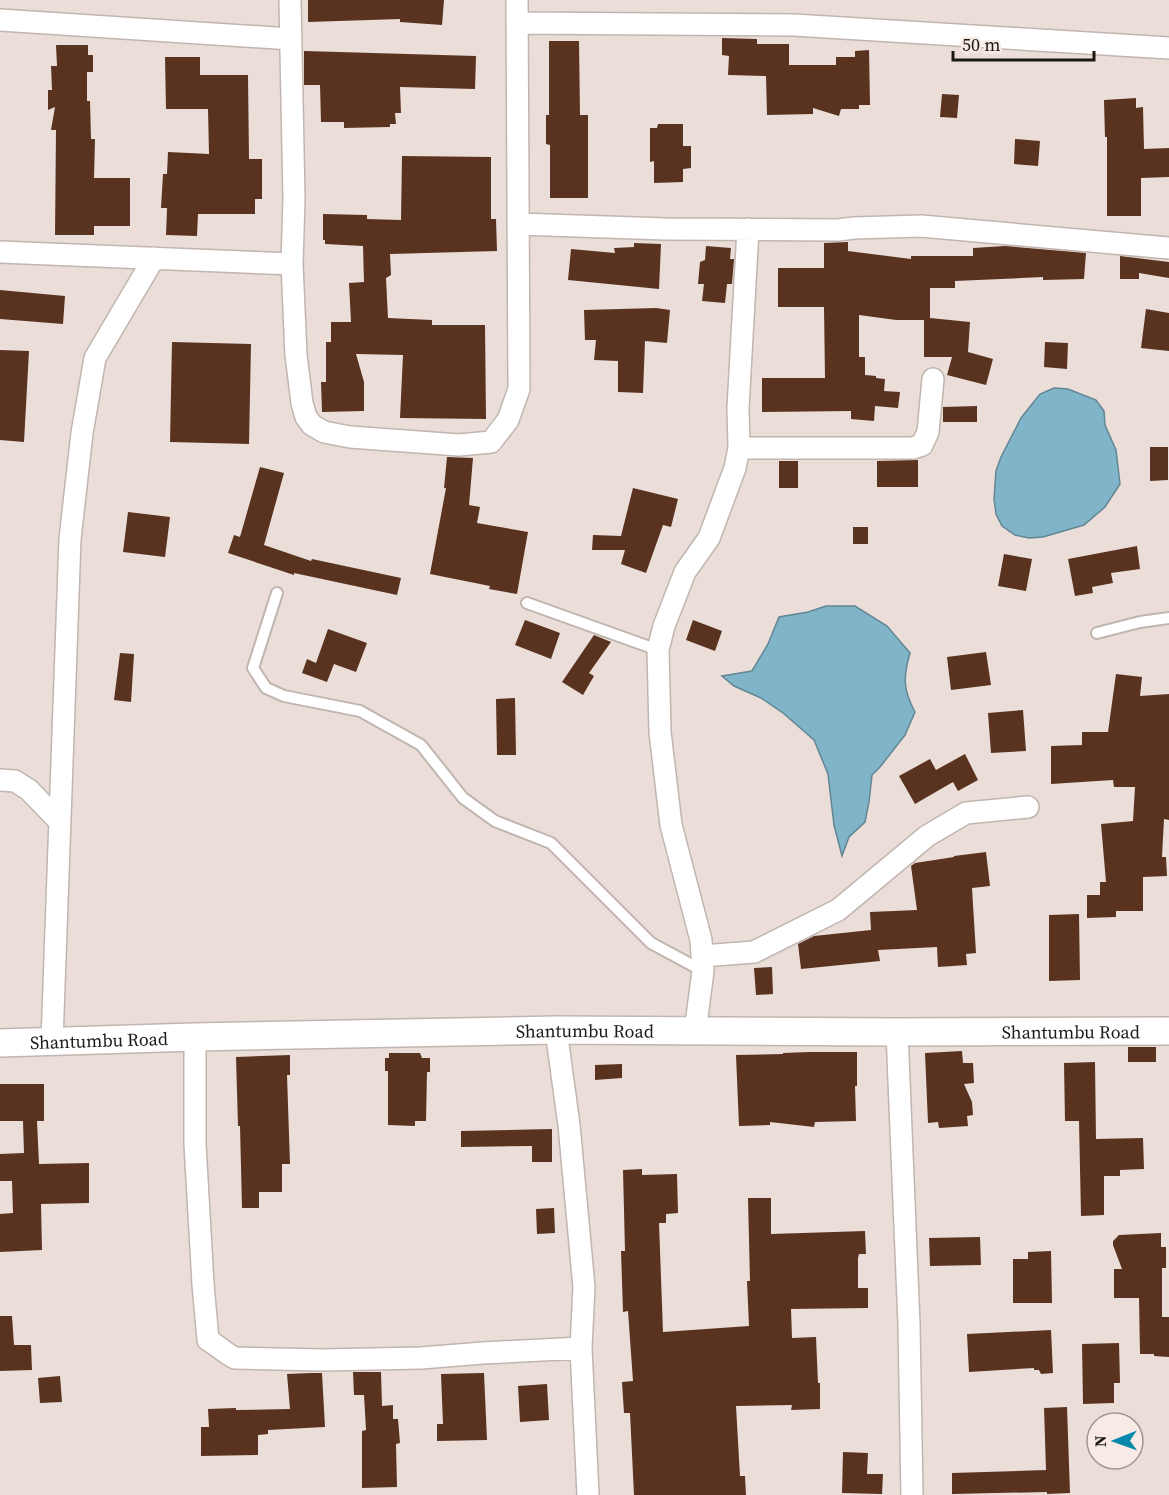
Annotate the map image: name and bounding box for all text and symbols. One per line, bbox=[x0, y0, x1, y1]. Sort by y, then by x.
scale bar bbox=[953, 24, 1094, 62]
text: 50 m bbox=[962, 32, 1000, 57]
street label: Shantumbu Road bbox=[516, 1017, 654, 1043]
street label: Shantumbu Road bbox=[1002, 1019, 1140, 1044]
street label: Shantumbu Road bbox=[30, 1025, 168, 1055]
north arrow bbox=[1085, 1411, 1145, 1471]
text: N bbox=[1089, 1435, 1111, 1447]

